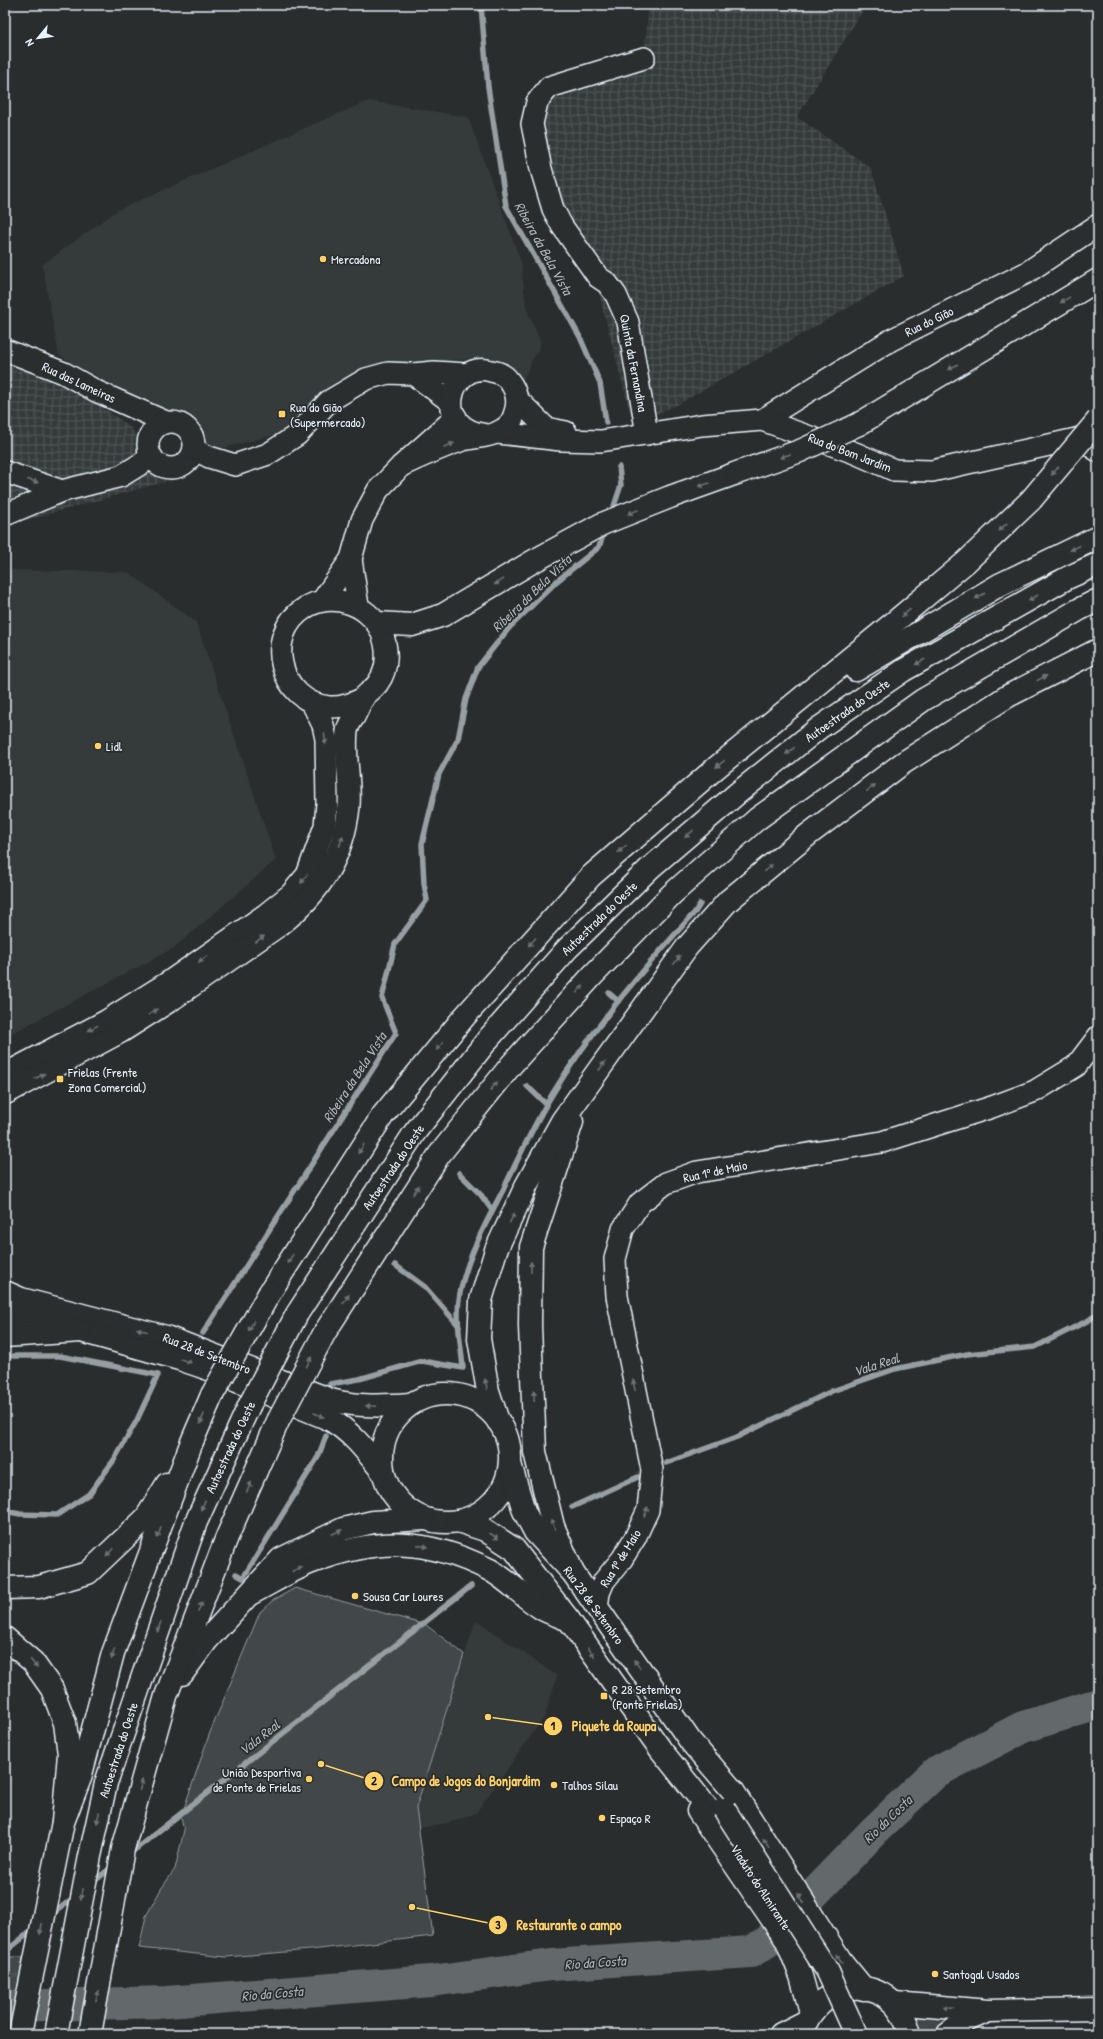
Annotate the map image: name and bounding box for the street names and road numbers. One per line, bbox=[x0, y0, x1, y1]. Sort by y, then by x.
street label: Rua do Gião bbox=[902, 302, 956, 340]
street label: Quinta da Fernandina bbox=[616, 313, 652, 413]
street label: Rua das Lameiras bbox=[39, 357, 119, 407]
street label: Rua do Bom Jardim bbox=[806, 428, 894, 476]
street label: Autoestrada do Oeste bbox=[801, 674, 893, 746]
street label: Autoestrada do Oeste bbox=[557, 877, 641, 959]
street label: Autoestrada do Oeste bbox=[358, 1121, 428, 1213]
street label: Rua 1º de Maio bbox=[681, 1155, 749, 1187]
street label: Rua 28 de Setembro bbox=[161, 1328, 253, 1378]
street label: Autoestrada do Oeste bbox=[201, 1398, 259, 1496]
street label: Rua 1º de Maio bbox=[595, 1526, 645, 1590]
street label: Rua 28 de Setembro bbox=[560, 1562, 628, 1648]
street label: Autoestrada do Oeste bbox=[94, 1700, 142, 1800]
street label: Viaduto do Almirante bbox=[727, 1841, 795, 1933]

